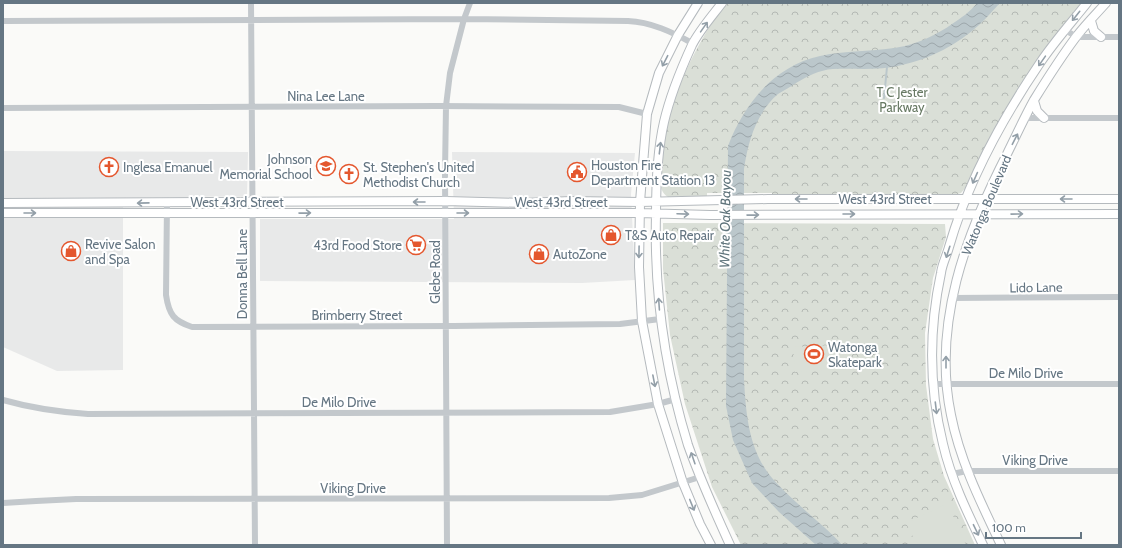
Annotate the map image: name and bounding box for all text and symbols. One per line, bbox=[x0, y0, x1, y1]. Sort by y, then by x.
one-way arrow bbox=[1071, 11, 1080, 22]
one-way arrow bbox=[700, 22, 708, 33]
one-way arrow bbox=[661, 55, 668, 67]
one-way arrow bbox=[1038, 55, 1046, 66]
park label: T C Jester Parkway bbox=[876, 84, 928, 115]
street label: Nina Lee Lane bbox=[287, 88, 365, 104]
one-way arrow bbox=[1012, 133, 1019, 145]
one-way arrow bbox=[656, 142, 663, 155]
place label: Johnson Memorial School bbox=[219, 151, 312, 182]
street label: Watonga Boulevard bbox=[958, 152, 1014, 258]
school or university icon: Johnson Memorial School bbox=[315, 155, 337, 177]
church icon: Inglesa Emanuel bbox=[98, 156, 120, 178]
place label: Houston Fire Department Station 13 bbox=[591, 157, 715, 188]
place label: Inglesa Emanuel bbox=[123, 159, 213, 175]
place label: St. Stephen's United Methodist Church bbox=[363, 159, 475, 190]
public building icon: Houston Fire Department Station 13 bbox=[566, 161, 588, 183]
church icon: St. Stephen's United Methodist Church bbox=[338, 163, 360, 185]
water label: White Oak Bayou bbox=[715, 170, 735, 268]
one-way arrow bbox=[971, 172, 978, 184]
street label: West 43rd Street bbox=[838, 191, 932, 207]
street label: West 43rd Street bbox=[190, 194, 284, 210]
street label: West 43rd Street bbox=[514, 194, 608, 210]
one-way arrow bbox=[795, 195, 808, 203]
one-way arrow bbox=[1060, 195, 1073, 203]
one-way arrow bbox=[413, 198, 426, 205]
one-way arrow bbox=[137, 199, 150, 207]
one-way arrow bbox=[23, 209, 36, 217]
one-way arrow bbox=[298, 209, 311, 217]
one-way arrow bbox=[456, 209, 469, 217]
one-way arrow bbox=[842, 210, 855, 218]
one-way arrow bbox=[1010, 210, 1023, 218]
one-way arrow bbox=[676, 211, 689, 218]
one-way arrow bbox=[746, 211, 759, 219]
shop icon: T&S Auto Repair bbox=[600, 224, 622, 246]
place label: T&S Auto Repair bbox=[625, 227, 715, 243]
street label: Donna Bell Lane bbox=[234, 228, 250, 319]
supermarket icon: 43rd Food Store bbox=[405, 234, 427, 256]
place label: Revive Salon and Spa bbox=[85, 236, 155, 267]
place label: 43rd Food Store bbox=[313, 237, 402, 253]
shop icon: Revive Salon and Spa bbox=[60, 240, 82, 262]
street label: Glebe Road bbox=[427, 240, 443, 304]
shop icon: AutoZone bbox=[528, 243, 550, 265]
one-way arrow bbox=[635, 245, 643, 258]
one-way arrow bbox=[944, 245, 951, 258]
place label: AutoZone bbox=[553, 246, 607, 262]
street label: Lido Lane bbox=[1009, 279, 1063, 295]
one-way arrow bbox=[656, 298, 663, 311]
street label: Brimberry Street bbox=[312, 307, 403, 323]
place label: Watonga Skatepark bbox=[828, 339, 882, 370]
sports icon: Watonga Skatepark bbox=[803, 343, 825, 365]
one-way arrow bbox=[942, 356, 950, 369]
street label: De Milo Drive bbox=[989, 365, 1064, 381]
one-way arrow bbox=[650, 374, 658, 387]
street label: De Milo Drive bbox=[302, 394, 377, 410]
one-way arrow bbox=[932, 401, 940, 414]
one-way arrow bbox=[689, 451, 696, 464]
street label: Viking Drive bbox=[1002, 452, 1068, 468]
street label: Viking Drive bbox=[320, 480, 386, 496]
one-way arrow bbox=[689, 498, 696, 510]
scale bar bbox=[986, 514, 1081, 540]
text: 100 m bbox=[992, 520, 1026, 535]
one-way arrow bbox=[973, 524, 980, 536]

